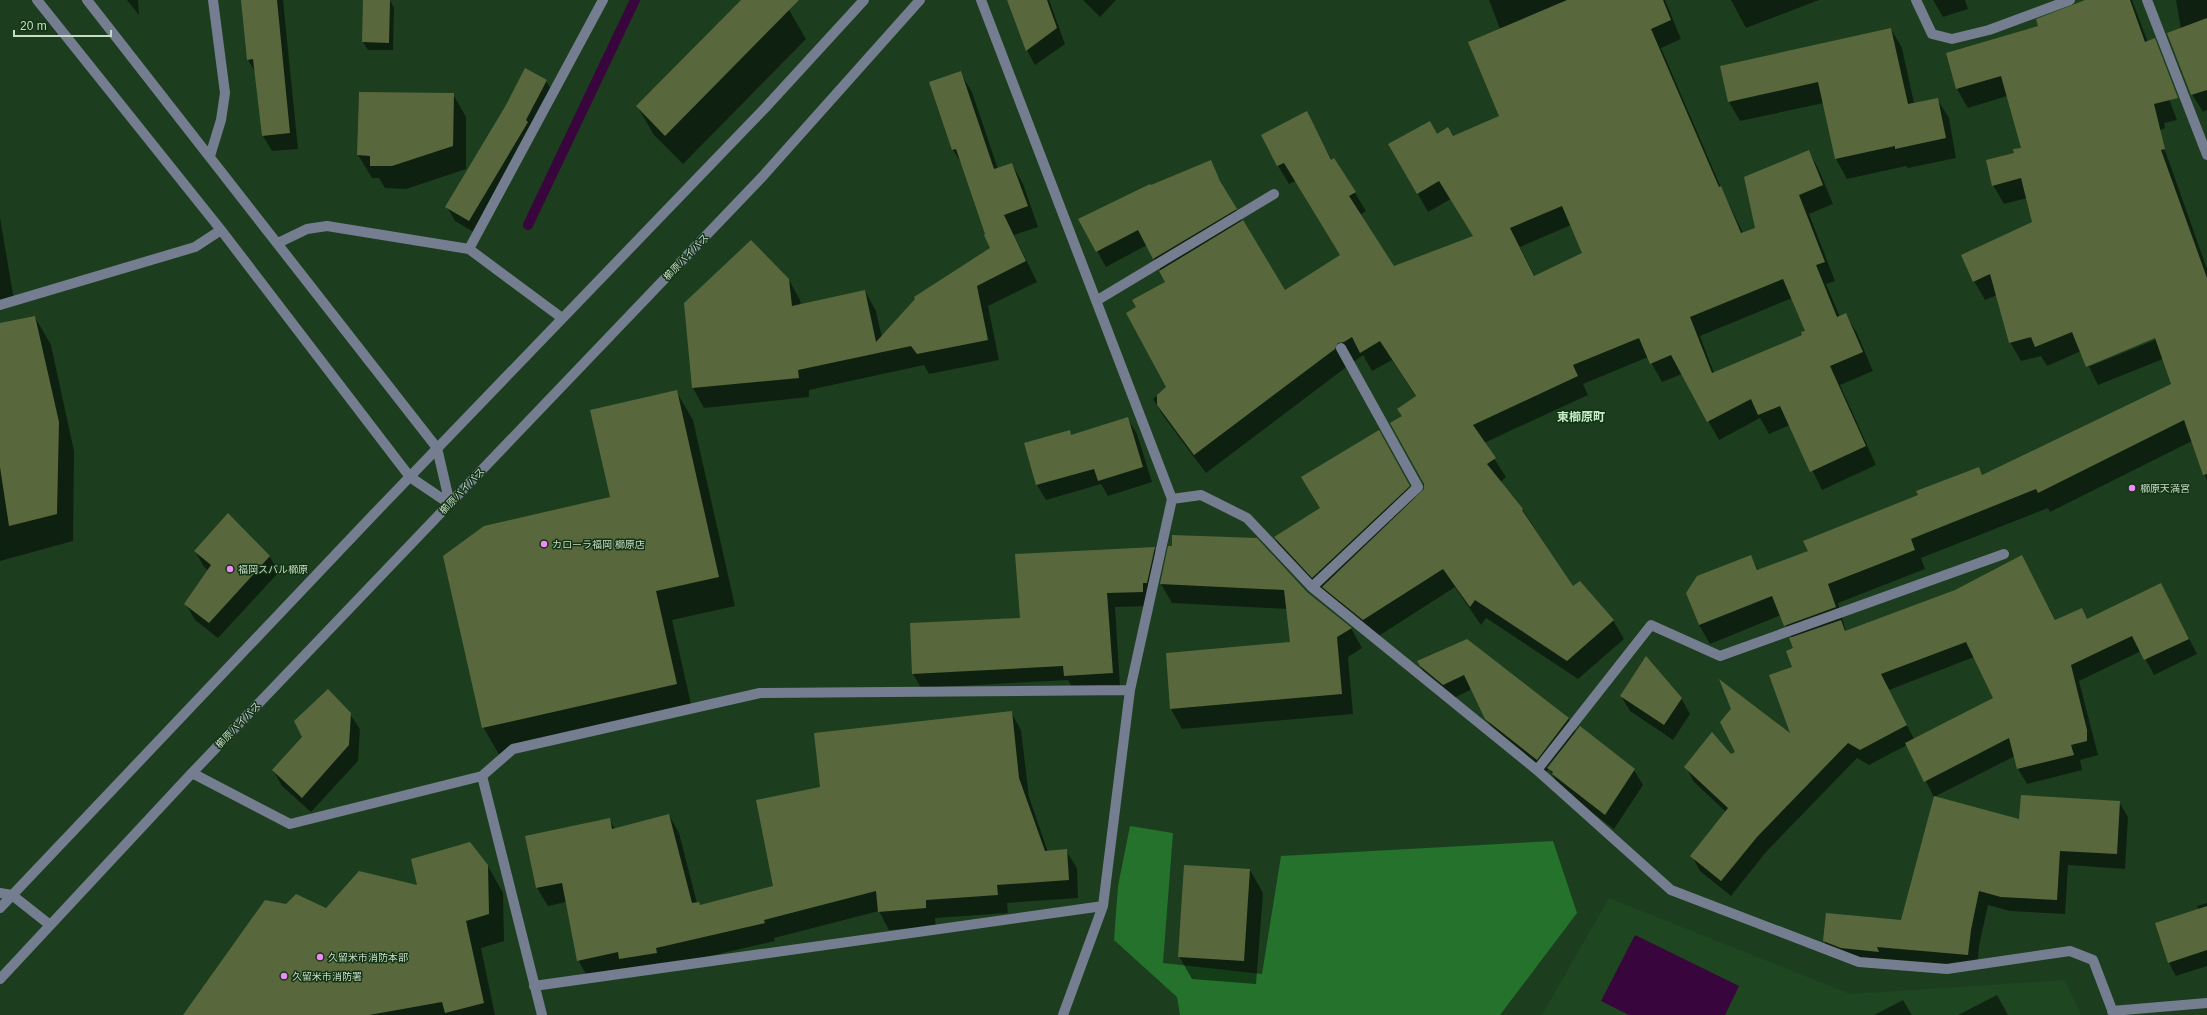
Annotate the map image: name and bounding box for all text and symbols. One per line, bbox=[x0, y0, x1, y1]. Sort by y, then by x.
scale bar bbox=[14, 12, 111, 38]
text: 20 m bbox=[20, 19, 47, 33]
street label: 櫛原バイパス bbox=[661, 232, 711, 282]
district label: 東櫛原町 bbox=[1557, 410, 1605, 424]
street label: 櫛原バイパス bbox=[437, 466, 487, 516]
marker: 櫛原天満宮 bbox=[2127, 483, 2137, 493]
place label: 櫛原天満宮 bbox=[2140, 483, 2190, 494]
marker: カローラ福岡 櫛原店 bbox=[539, 539, 549, 549]
place label: カローラ福岡 櫛原店 bbox=[552, 539, 645, 550]
marker: 福岡スバル櫛原 bbox=[225, 564, 235, 574]
place label: 福岡スバル櫛原 bbox=[238, 564, 308, 575]
street label: 櫛原バイパス bbox=[213, 700, 263, 750]
marker: 久留米市消防本部 bbox=[315, 952, 325, 962]
place label: 久留米市消防本部 bbox=[328, 952, 408, 963]
marker: 久留米市消防署 bbox=[279, 971, 289, 981]
place label: 久留米市消防署 bbox=[292, 971, 362, 982]

